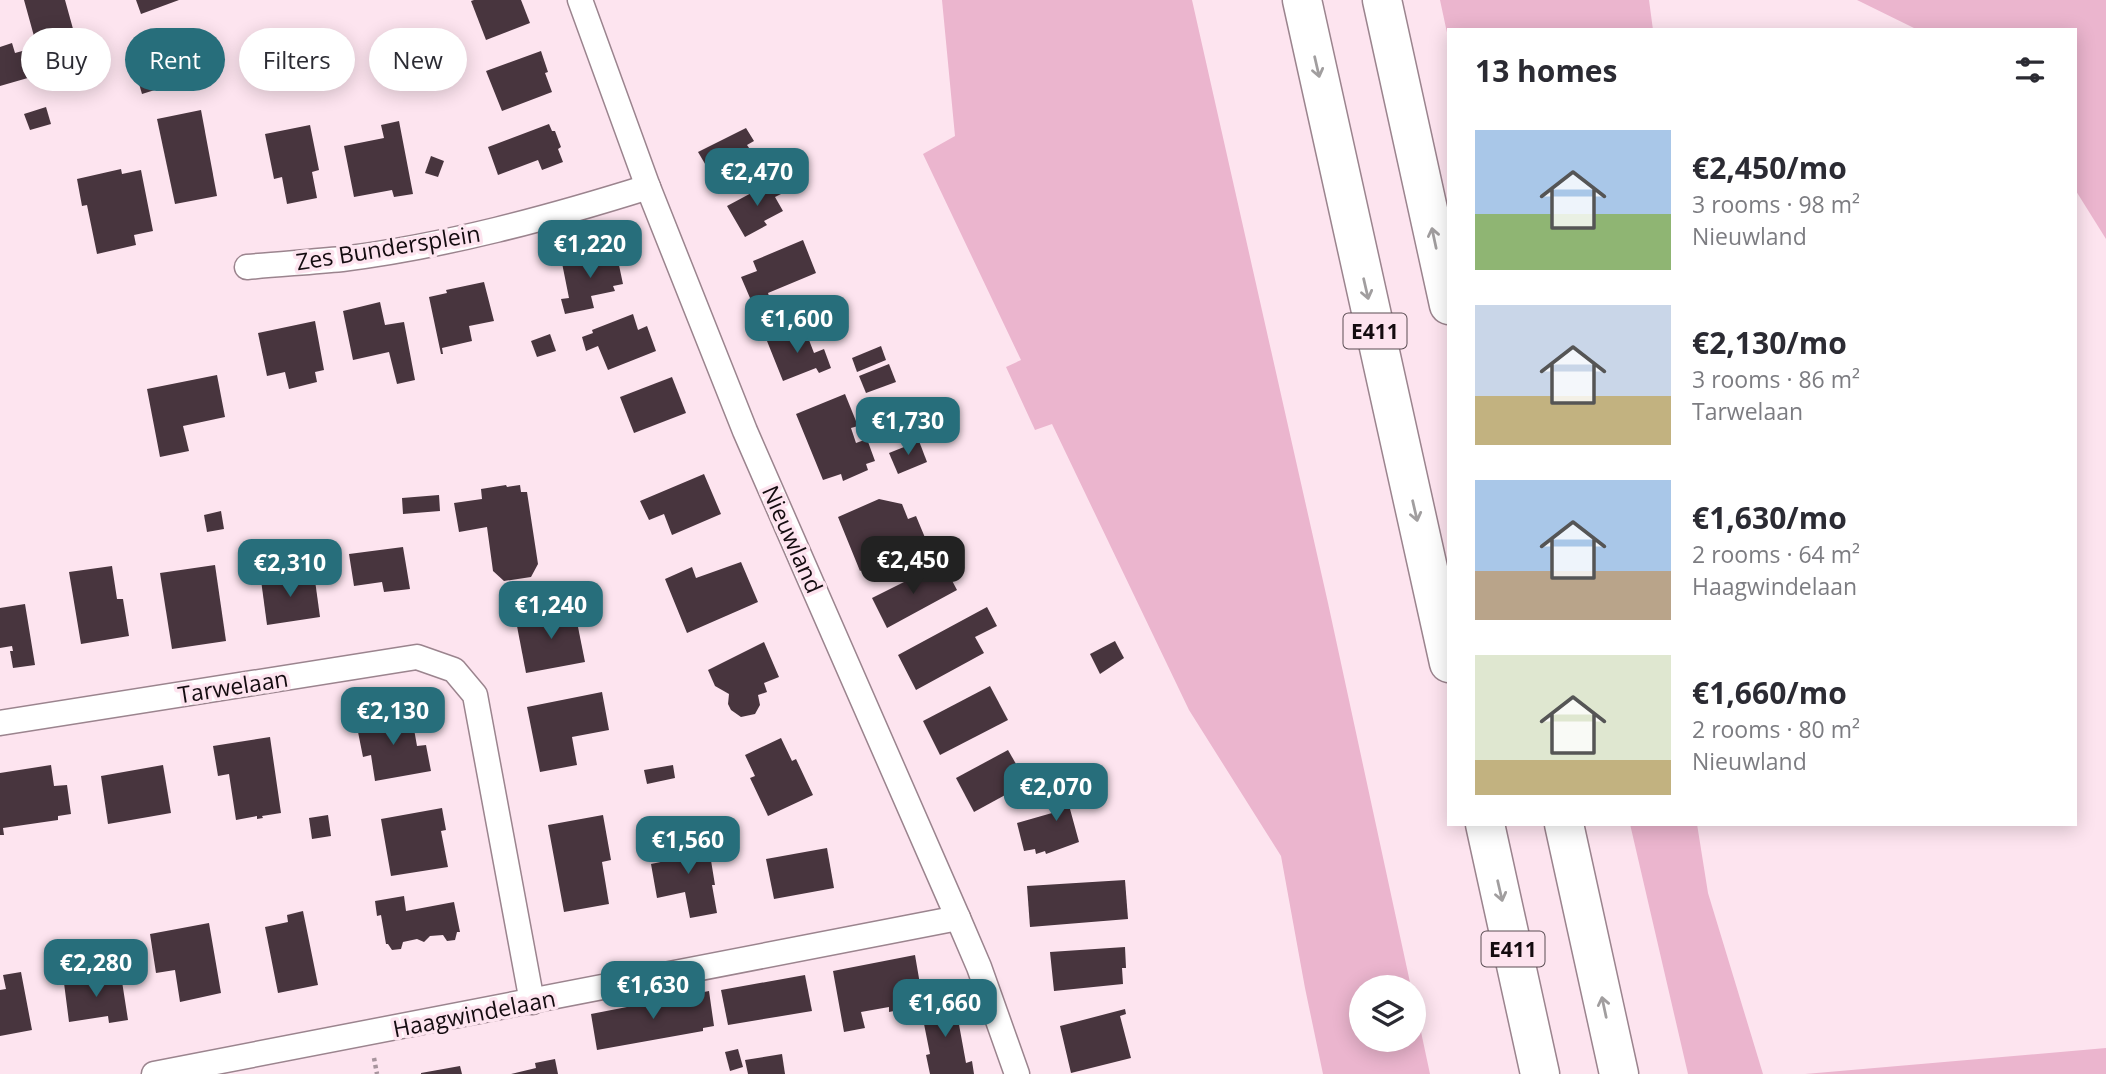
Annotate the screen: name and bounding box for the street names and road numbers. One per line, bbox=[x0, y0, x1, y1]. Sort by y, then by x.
street label: Zes Bundersplein bbox=[294, 217, 482, 277]
road number: E411 bbox=[1344, 314, 1406, 348]
street label: Nieuwland bbox=[755, 480, 831, 598]
street label: Tarwelaan bbox=[176, 662, 290, 710]
road number: E411 bbox=[1482, 932, 1544, 967]
street label: Haagwindelaan bbox=[390, 982, 558, 1044]

